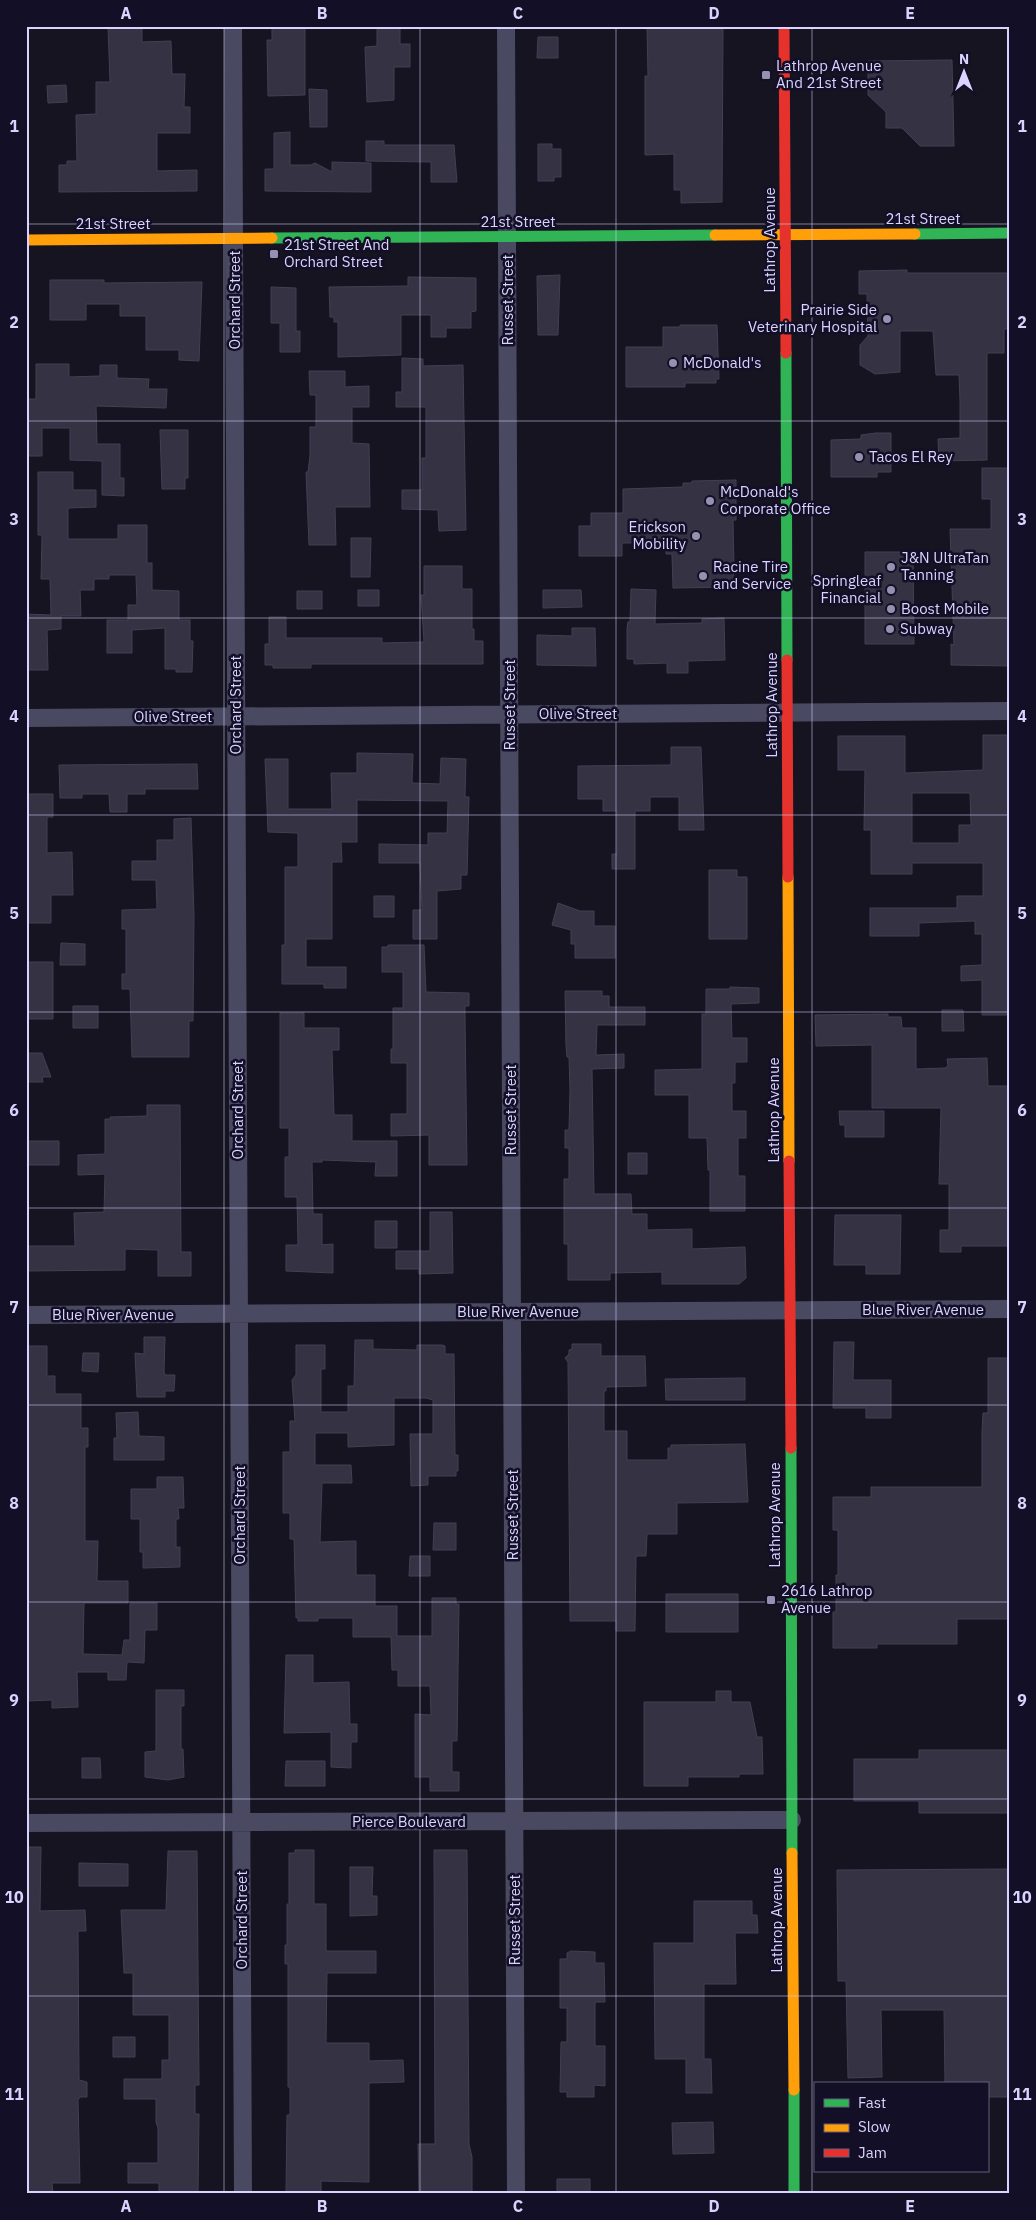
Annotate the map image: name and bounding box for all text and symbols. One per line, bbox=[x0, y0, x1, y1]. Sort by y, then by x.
text: A bbox=[121, 3, 132, 23]
text: B bbox=[317, 3, 328, 23]
text: C bbox=[513, 3, 523, 23]
text: D bbox=[708, 3, 720, 23]
text: E bbox=[905, 3, 915, 23]
north arrow bbox=[938, 48, 988, 98]
text: N bbox=[959, 50, 969, 68]
place label: Lathrop Avenue And 21st Street bbox=[776, 56, 882, 92]
marker: Lathrop Avenue And 21st Street bbox=[760, 69, 772, 81]
text: 1 bbox=[9, 116, 19, 136]
text: 1 bbox=[1017, 116, 1027, 136]
street label: Lathrop Avenue bbox=[760, 187, 779, 293]
street label: 21st Street bbox=[885, 209, 961, 228]
street label: 21st Street bbox=[480, 212, 556, 231]
street label: 21st Street bbox=[75, 214, 151, 233]
place label: 21st Street And Orchard Street bbox=[284, 235, 390, 271]
marker: 21st Street And Orchard Street bbox=[268, 248, 280, 260]
street label: Orchard Street bbox=[225, 251, 244, 349]
street label: Russet Street bbox=[498, 255, 517, 345]
place label: Prairie Side Veterinary Hospital bbox=[748, 300, 877, 336]
text: 2 bbox=[9, 312, 19, 332]
text: 2 bbox=[1017, 312, 1027, 332]
marker: Prairie Side Veterinary Hospital bbox=[881, 313, 893, 325]
place label: McDonald's bbox=[683, 353, 761, 372]
marker: McDonald's bbox=[667, 357, 679, 369]
place label: Tacos El Rey bbox=[869, 447, 953, 466]
marker: Tacos El Rey bbox=[853, 451, 865, 463]
place label: McDonald's Corporate Office bbox=[720, 482, 830, 518]
marker: McDonald's Corporate Office bbox=[704, 495, 716, 507]
text: 3 bbox=[9, 509, 19, 529]
text: 3 bbox=[1017, 509, 1027, 529]
place label: Erickson Mobility bbox=[628, 517, 687, 553]
marker: Erickson Mobility bbox=[690, 530, 702, 542]
place label: J&N UltraTan Tanning bbox=[901, 548, 989, 584]
place label: Racine Tire and Service bbox=[713, 557, 791, 593]
marker: J&N UltraTan Tanning bbox=[885, 561, 897, 573]
marker: Racine Tire and Service bbox=[697, 570, 709, 582]
place label: Springleaf Financial bbox=[813, 571, 881, 607]
marker: Springleaf Financial bbox=[885, 584, 897, 596]
place label: Boost Mobile bbox=[901, 599, 989, 618]
marker: Boost Mobile bbox=[885, 603, 897, 615]
place label: Subway bbox=[900, 619, 953, 638]
marker: Subway bbox=[884, 623, 896, 635]
street label: Lathrop Avenue bbox=[762, 652, 781, 758]
street label: Orchard Street bbox=[226, 656, 245, 754]
street label: Russet Street bbox=[500, 660, 519, 750]
street label: Olive Street bbox=[539, 704, 617, 723]
text: 4 bbox=[9, 706, 19, 726]
text: 4 bbox=[1017, 706, 1027, 726]
street label: Olive Street bbox=[134, 707, 212, 726]
text: 5 bbox=[9, 903, 19, 923]
text: 5 bbox=[1017, 903, 1027, 923]
street label: Lathrop Avenue bbox=[764, 1057, 783, 1163]
street label: Orchard Street bbox=[228, 1061, 247, 1159]
street label: Russet Street bbox=[501, 1065, 520, 1155]
text: 6 bbox=[9, 1100, 19, 1120]
text: 6 bbox=[1017, 1100, 1027, 1120]
text: 7 bbox=[9, 1297, 19, 1317]
text: 7 bbox=[1017, 1297, 1027, 1317]
street label: Blue River Avenue bbox=[862, 1300, 984, 1319]
street label: Blue River Avenue bbox=[457, 1302, 579, 1321]
street label: Blue River Avenue bbox=[52, 1305, 174, 1324]
street label: Lathrop Avenue bbox=[765, 1462, 784, 1568]
street label: Orchard Street bbox=[230, 1466, 249, 1564]
street label: Russet Street bbox=[503, 1470, 522, 1560]
text: 8 bbox=[9, 1493, 19, 1513]
text: 8 bbox=[1017, 1493, 1027, 1513]
place label: 2616 Lathrop Avenue bbox=[781, 1581, 872, 1617]
marker: 2616 Lathrop Avenue bbox=[765, 1594, 777, 1606]
text: 9 bbox=[9, 1690, 19, 1710]
text: 9 bbox=[1017, 1690, 1027, 1710]
street label: Pierce Boulevard bbox=[352, 1812, 466, 1831]
street label: Lathrop Avenue bbox=[767, 1867, 786, 1973]
street label: Orchard Street bbox=[232, 1871, 251, 1969]
street label: Russet Street bbox=[505, 1875, 524, 1965]
text: 10 bbox=[4, 1887, 24, 1907]
text: 10 bbox=[1012, 1887, 1032, 1907]
legend bbox=[814, 2082, 988, 2172]
text: 11 bbox=[4, 2084, 24, 2104]
text: 11 bbox=[1012, 2084, 1032, 2104]
text: Fast bbox=[858, 2093, 886, 2112]
text: Slow bbox=[858, 2117, 891, 2136]
text: Jam bbox=[858, 2143, 887, 2162]
text: A bbox=[121, 2196, 132, 2216]
text: B bbox=[317, 2196, 328, 2216]
text: C bbox=[513, 2196, 523, 2216]
text: D bbox=[708, 2196, 720, 2216]
text: E bbox=[905, 2196, 915, 2216]

